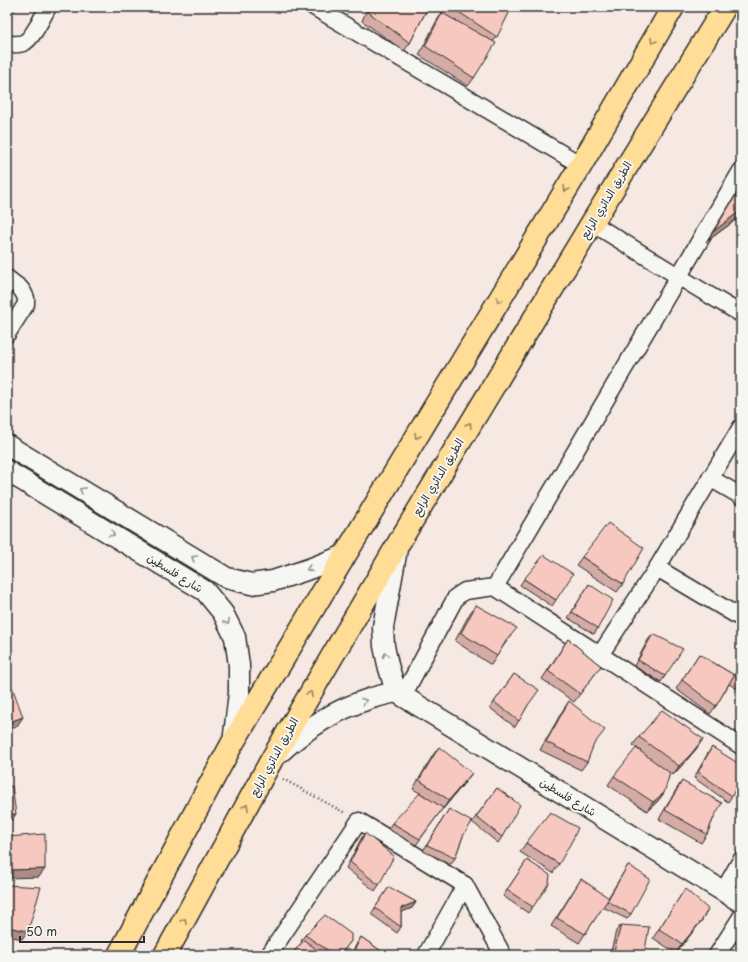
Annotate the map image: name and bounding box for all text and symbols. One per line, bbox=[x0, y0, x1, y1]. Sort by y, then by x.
one-way arrow bbox=[651, 37, 658, 44]
street label: الطريق الدائري الرابع bbox=[576, 158, 636, 242]
one-way arrow bbox=[564, 185, 571, 192]
one-way arrow bbox=[497, 296, 504, 303]
one-way arrow bbox=[465, 422, 472, 429]
one-way arrow bbox=[415, 432, 422, 439]
street label: الطريق الدائري الرابع bbox=[408, 435, 468, 519]
one-way arrow bbox=[79, 488, 86, 495]
one-way arrow bbox=[108, 530, 115, 537]
street label: شارع فلسطين bbox=[144, 549, 206, 597]
one-way arrow bbox=[191, 555, 198, 562]
one-way arrow bbox=[305, 565, 312, 573]
one-way arrow bbox=[222, 618, 230, 625]
one-way arrow bbox=[382, 651, 390, 658]
one-way arrow bbox=[306, 691, 313, 698]
one-way arrow bbox=[360, 698, 367, 706]
street label: الطريق الدائري الرابع bbox=[245, 714, 303, 800]
street label: شارع فلسطين bbox=[536, 773, 600, 821]
one-way arrow bbox=[241, 804, 249, 811]
scale bar bbox=[20, 918, 144, 944]
one-way arrow bbox=[179, 918, 186, 925]
text: 50 m bbox=[26, 922, 57, 940]

